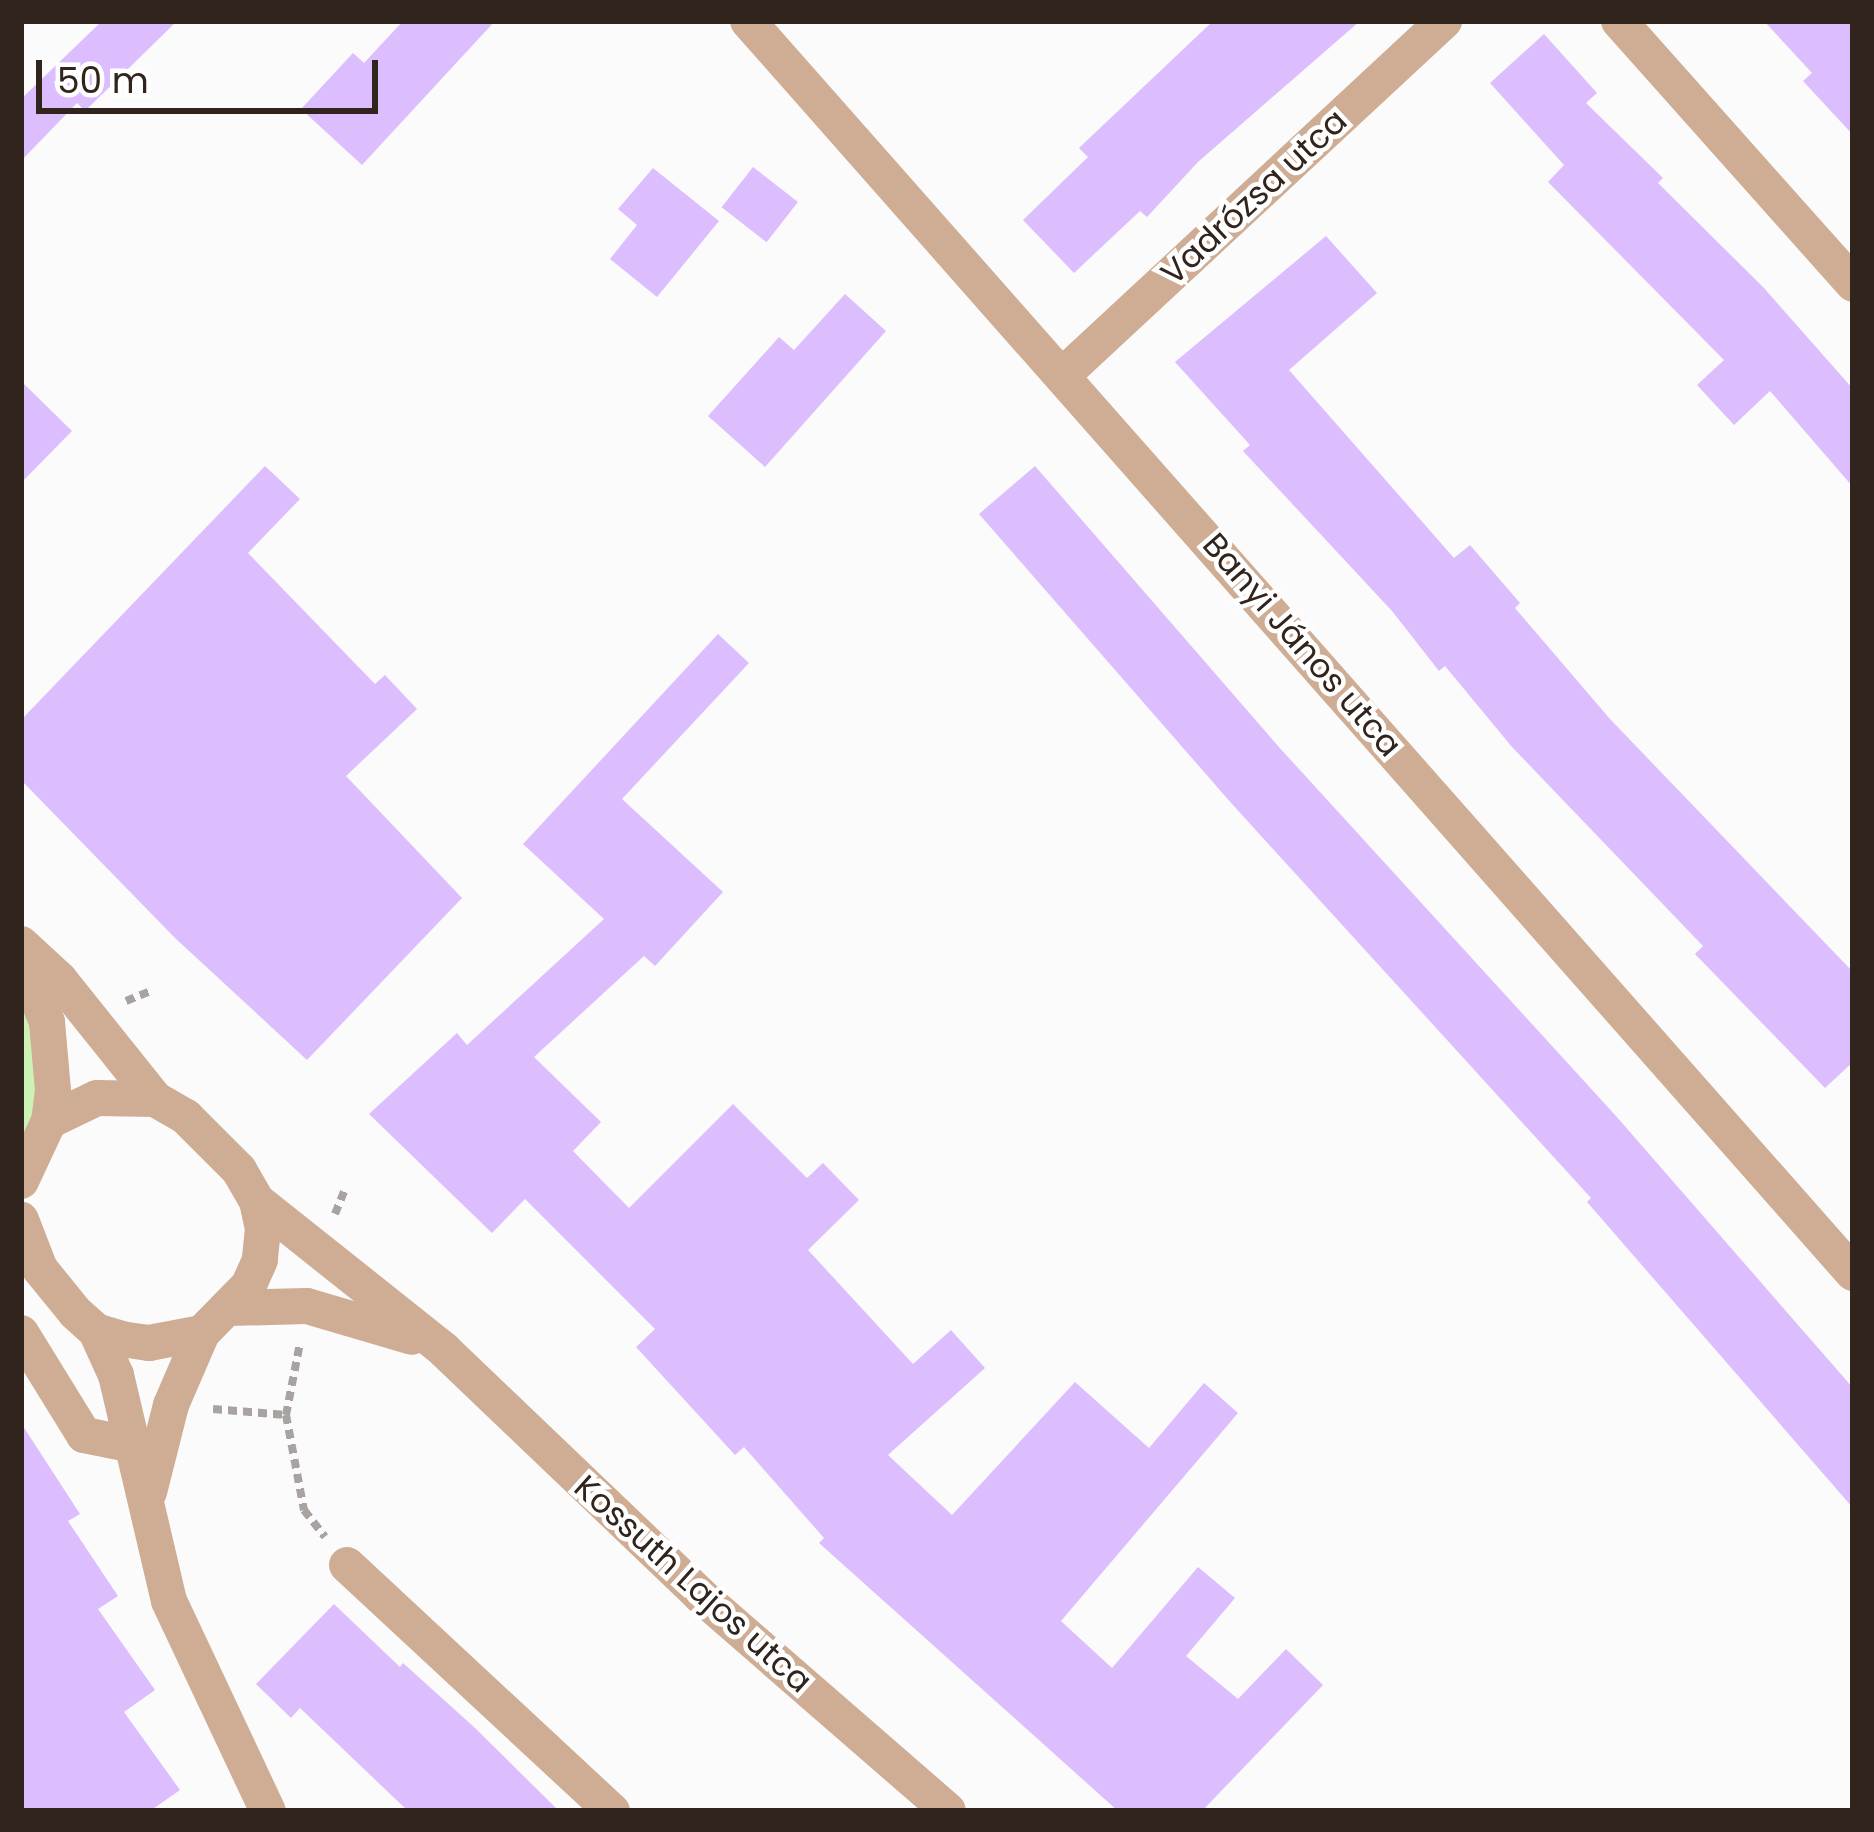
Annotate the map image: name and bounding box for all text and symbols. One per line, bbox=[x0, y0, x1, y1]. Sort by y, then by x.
scale bar bbox=[42, 36, 384, 110]
text: 50 m bbox=[57, 55, 149, 106]
street label: Vadrózsa utca bbox=[1153, 101, 1355, 293]
street label: Banyi János utca bbox=[1194, 525, 1410, 765]
street label: Kossuth Lajos utca bbox=[566, 1467, 820, 1701]

